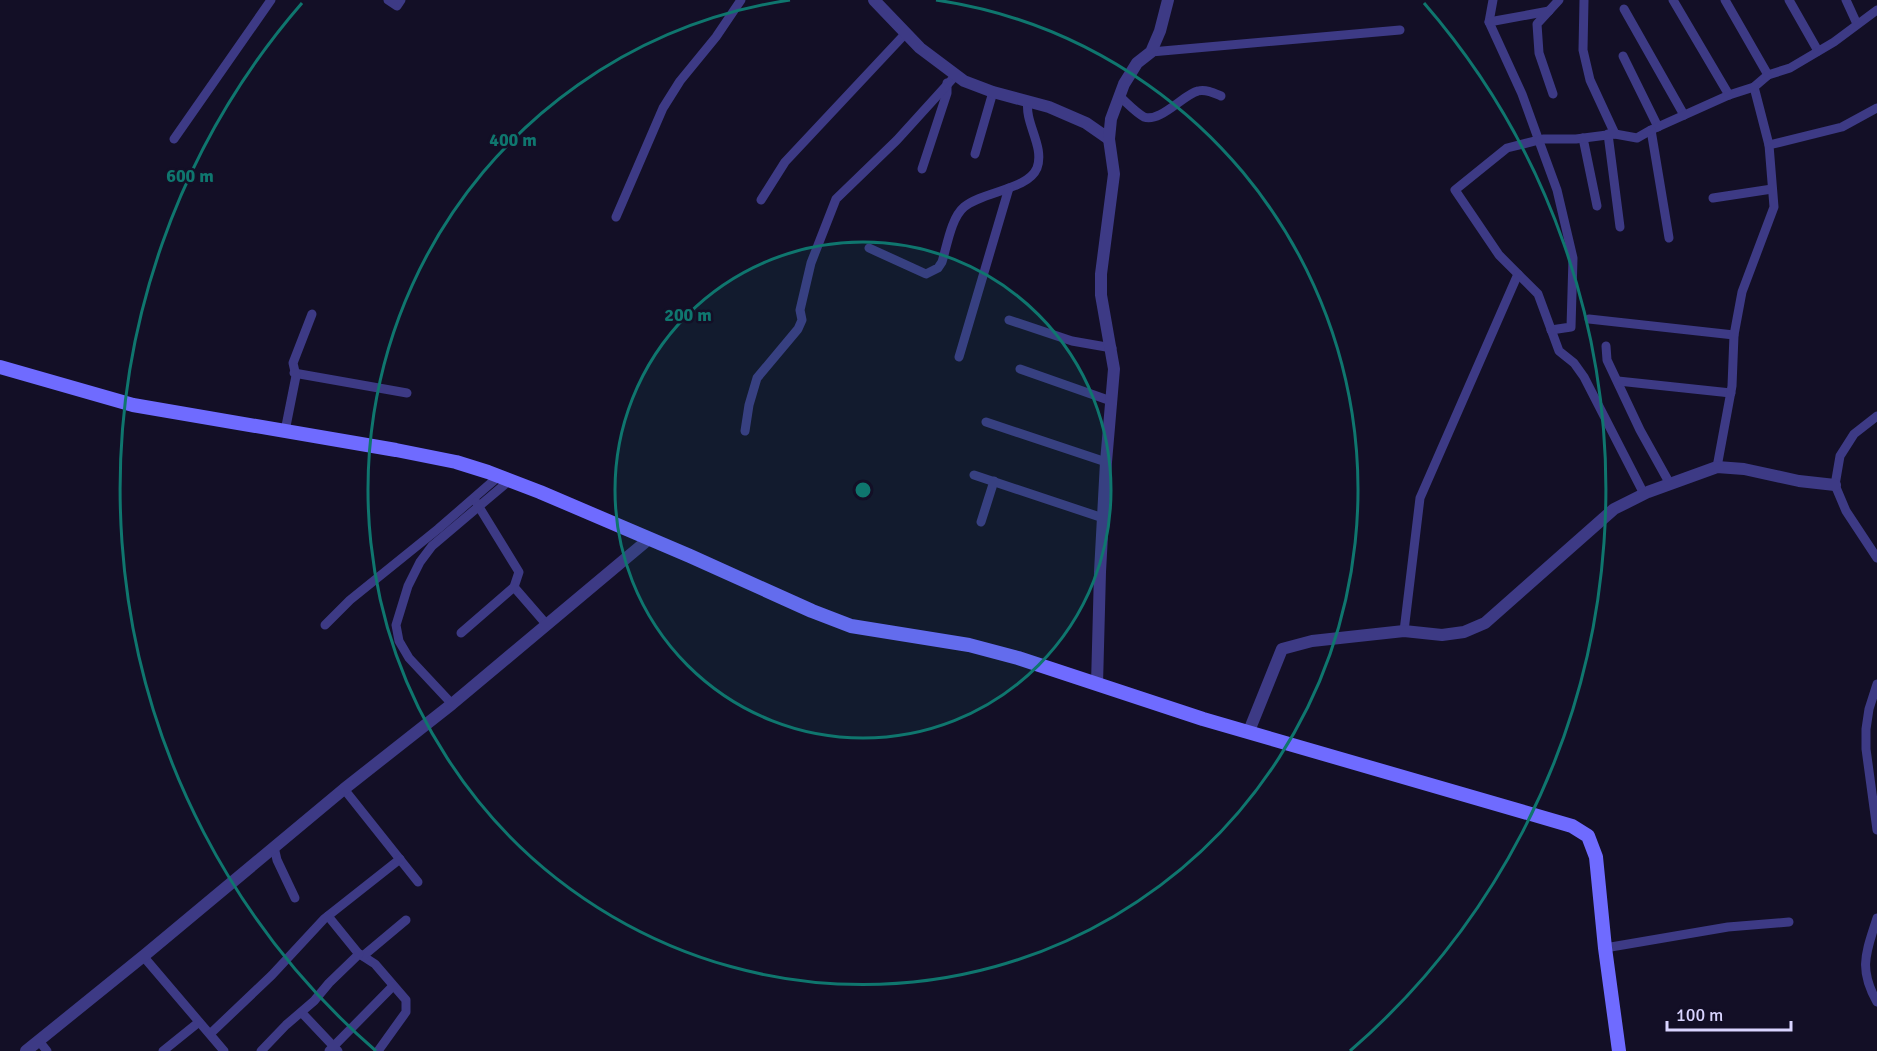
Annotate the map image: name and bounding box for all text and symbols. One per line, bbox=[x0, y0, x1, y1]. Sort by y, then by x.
text: 400 m bbox=[489, 129, 537, 151]
text: 600 m bbox=[166, 165, 214, 187]
text: 200 m bbox=[664, 304, 712, 326]
centre of rings bbox=[853, 480, 873, 500]
scale bar bbox=[1667, 994, 1792, 1032]
text: 100 m bbox=[1676, 1004, 1723, 1026]

